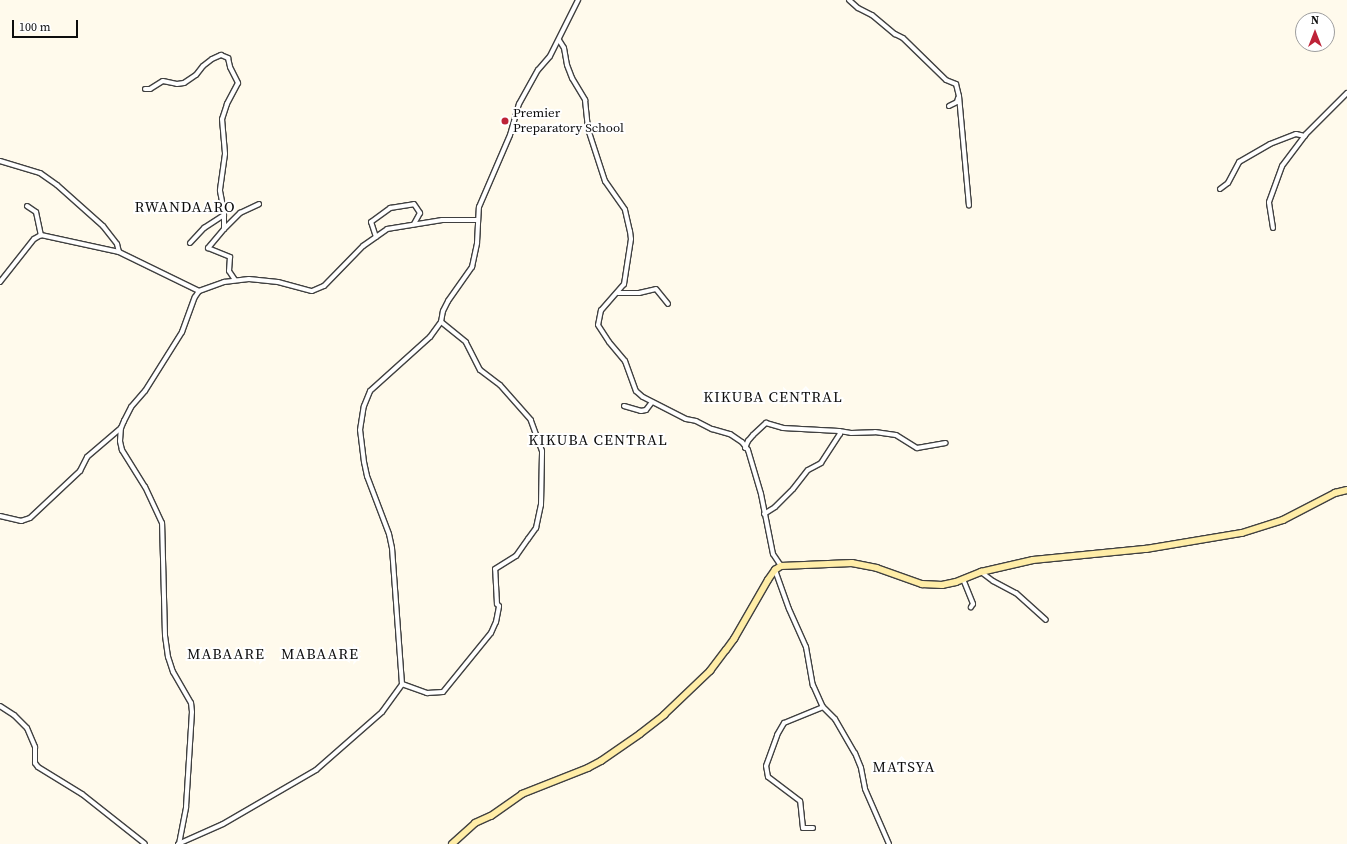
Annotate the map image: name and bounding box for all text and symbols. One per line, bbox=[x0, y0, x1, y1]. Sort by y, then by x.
scale bar bbox=[14, 12, 80, 38]
north arrow bbox=[1295, 12, 1335, 52]
text: N bbox=[1311, 13, 1319, 28]
text: 100 m bbox=[19, 19, 51, 35]
place label: Premier Preparatory School bbox=[513, 106, 624, 137]
marker: Premier Preparatory School bbox=[500, 116, 510, 126]
district label: RWANDAARO bbox=[134, 198, 236, 216]
district label: KIKUBA CENTRAL bbox=[703, 388, 843, 406]
district label: KIKUBA CENTRAL bbox=[528, 431, 668, 449]
district label: MABAARE bbox=[187, 645, 265, 663]
district label: MABAARE bbox=[281, 645, 359, 663]
district label: MATSYA bbox=[873, 758, 935, 776]

